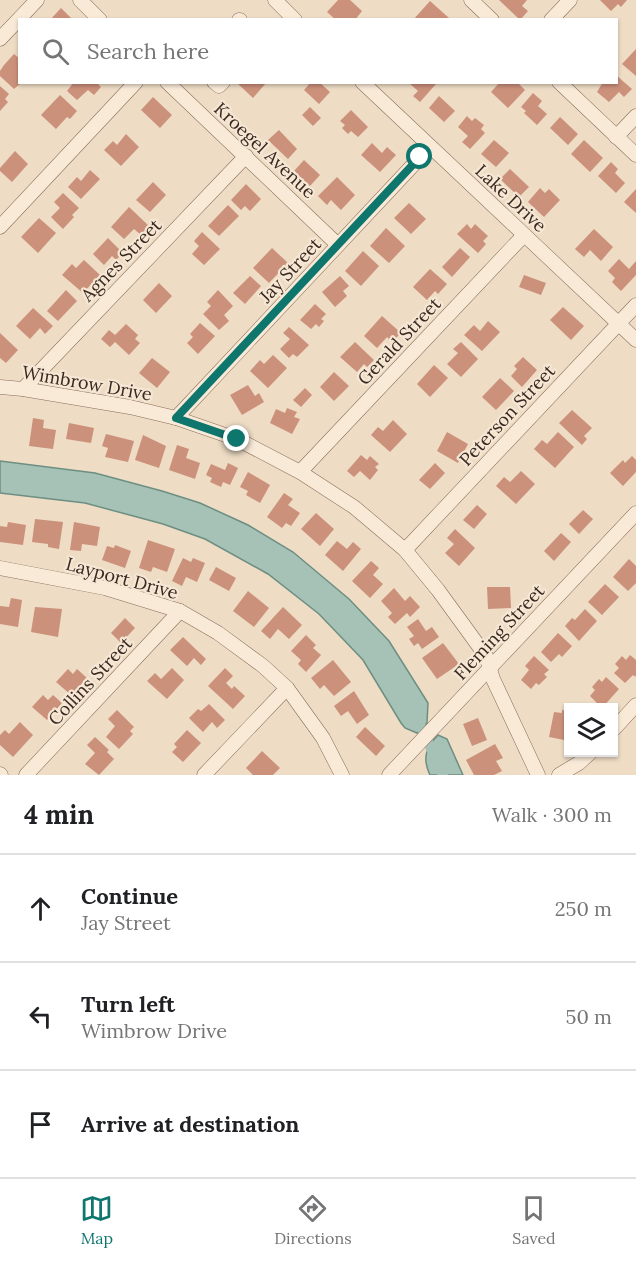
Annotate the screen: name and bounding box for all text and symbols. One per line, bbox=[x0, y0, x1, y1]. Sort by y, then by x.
search box bbox=[18, 18, 618, 84]
icon: search bbox=[39, 35, 72, 68]
text: Search here bbox=[87, 37, 209, 65]
street label: Kroegel Avenue bbox=[209, 97, 321, 203]
route start bbox=[406, 143, 432, 169]
street label: Lake Drive bbox=[471, 159, 552, 237]
street label: Agnes Street bbox=[75, 214, 166, 307]
street label: Jay Street bbox=[253, 233, 326, 308]
street label: Gerald Street bbox=[352, 292, 446, 390]
street label: Peterson Street bbox=[454, 359, 560, 471]
street label: Wimbrow Drive bbox=[20, 360, 154, 406]
route end bbox=[223, 425, 249, 451]
street label: Layport Drive bbox=[63, 552, 181, 604]
street label: Fleming Street bbox=[449, 579, 549, 685]
street label: Collins Street bbox=[43, 632, 137, 730]
map controls bbox=[564, 703, 618, 757]
button: layers bbox=[564, 703, 618, 757]
text: 4 min bbox=[24, 798, 94, 831]
text: Walk · 300 m bbox=[492, 802, 612, 827]
text: Continue bbox=[81, 882, 178, 910]
icon: ahead bbox=[24, 892, 57, 925]
text: 250 m bbox=[555, 896, 612, 921]
text: Jay Street bbox=[81, 910, 171, 935]
text: Turn left bbox=[81, 990, 175, 1018]
icon: left bbox=[24, 1000, 57, 1033]
text: 50 m bbox=[566, 1004, 612, 1029]
text: Wimbrow Drive bbox=[81, 1018, 227, 1043]
icon: arrive bbox=[24, 1108, 57, 1141]
text: Arrive at destination bbox=[81, 1110, 299, 1138]
tab: Map bbox=[80, 1192, 113, 1248]
tab: Directions bbox=[274, 1192, 352, 1248]
tab: Saved bbox=[512, 1192, 556, 1248]

